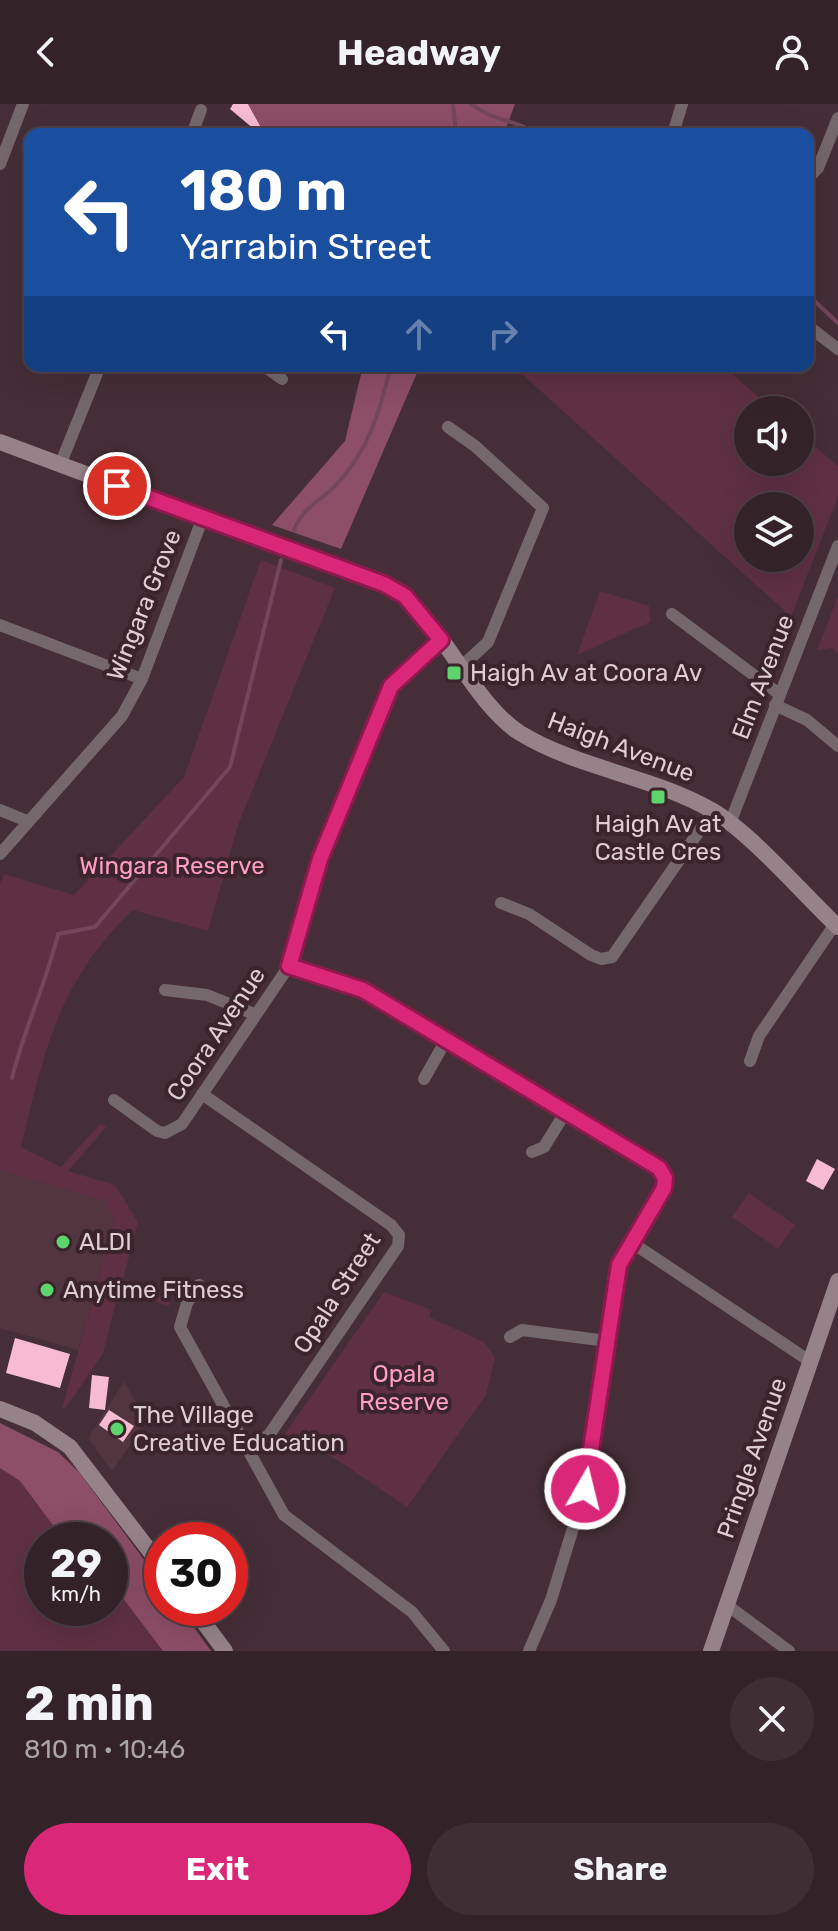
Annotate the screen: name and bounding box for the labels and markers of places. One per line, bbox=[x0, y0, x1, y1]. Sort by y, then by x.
pin bbox=[83, 452, 151, 520]
place label: Haigh Av at Coora Av bbox=[470, 659, 702, 687]
marker: Haigh Av at Coora Av bbox=[445, 664, 463, 682]
marker: Haigh Av at Castle Cres bbox=[649, 788, 667, 806]
place label: Haigh Av at Castle Cres bbox=[595, 810, 721, 866]
place label: ALDI bbox=[79, 1228, 132, 1256]
marker: ALDI bbox=[54, 1233, 72, 1251]
place label: Anytime Fitness bbox=[63, 1276, 244, 1304]
marker: Anytime Fitness bbox=[38, 1281, 56, 1299]
place label: The Village Creative Education bbox=[133, 1401, 345, 1457]
marker: The Village Creative Education bbox=[108, 1420, 126, 1438]

